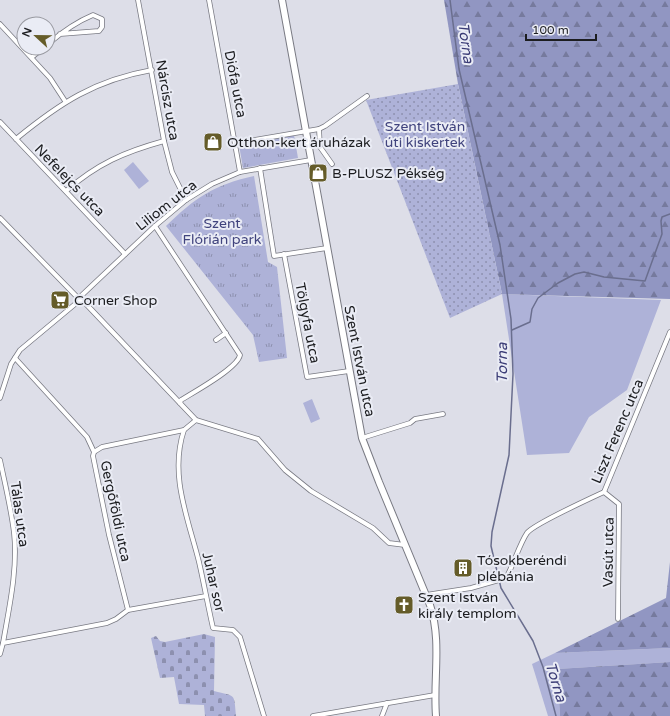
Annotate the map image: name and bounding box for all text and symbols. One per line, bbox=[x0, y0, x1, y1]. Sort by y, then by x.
north arrow bbox=[16, 16, 56, 56]
scale bar bbox=[526, 16, 596, 42]
water label: Torna bbox=[454, 22, 478, 65]
text: 100 m bbox=[532, 23, 569, 37]
text: N bbox=[20, 26, 35, 39]
street label: Diófa utca bbox=[221, 49, 250, 119]
street label: Nárcisz utca bbox=[152, 58, 183, 142]
park label: Szent István úti kiskertek bbox=[385, 118, 466, 151]
shop icon: Otthon-kert áruházak bbox=[202, 131, 224, 153]
place label: Otthon-kert áruházak bbox=[227, 134, 371, 151]
street label: Nefelejcs utca bbox=[31, 141, 108, 220]
shop icon: B-PLUSZ Pékség bbox=[307, 162, 329, 184]
place label: B-PLUSZ Pékség bbox=[332, 165, 445, 182]
street label: Liliom utca bbox=[132, 176, 200, 234]
park label: Szent Flórián park bbox=[183, 215, 262, 248]
street label: Tölgyfa utca bbox=[291, 281, 324, 365]
supermarket icon: Corner Shop bbox=[49, 289, 71, 311]
place label: Corner Shop bbox=[74, 292, 157, 309]
street label: Szent István utca bbox=[340, 304, 379, 418]
water label: Torna bbox=[493, 342, 511, 383]
street label: Liszt Ferenc utca bbox=[588, 376, 647, 486]
street label: Gergőföldi utca bbox=[96, 459, 135, 563]
street label: Tálas utca bbox=[6, 480, 33, 548]
street label: Vasút utca bbox=[599, 517, 618, 587]
street label: Juhar sor bbox=[198, 550, 229, 614]
place label: Tósokberéndi plébánia bbox=[477, 552, 567, 585]
building icon: Tósokberéndi plébánia bbox=[452, 557, 474, 579]
place label: Szent István király templom bbox=[418, 589, 517, 622]
church icon: Szent István király templom bbox=[393, 594, 415, 616]
water label: Torna bbox=[541, 660, 571, 705]

